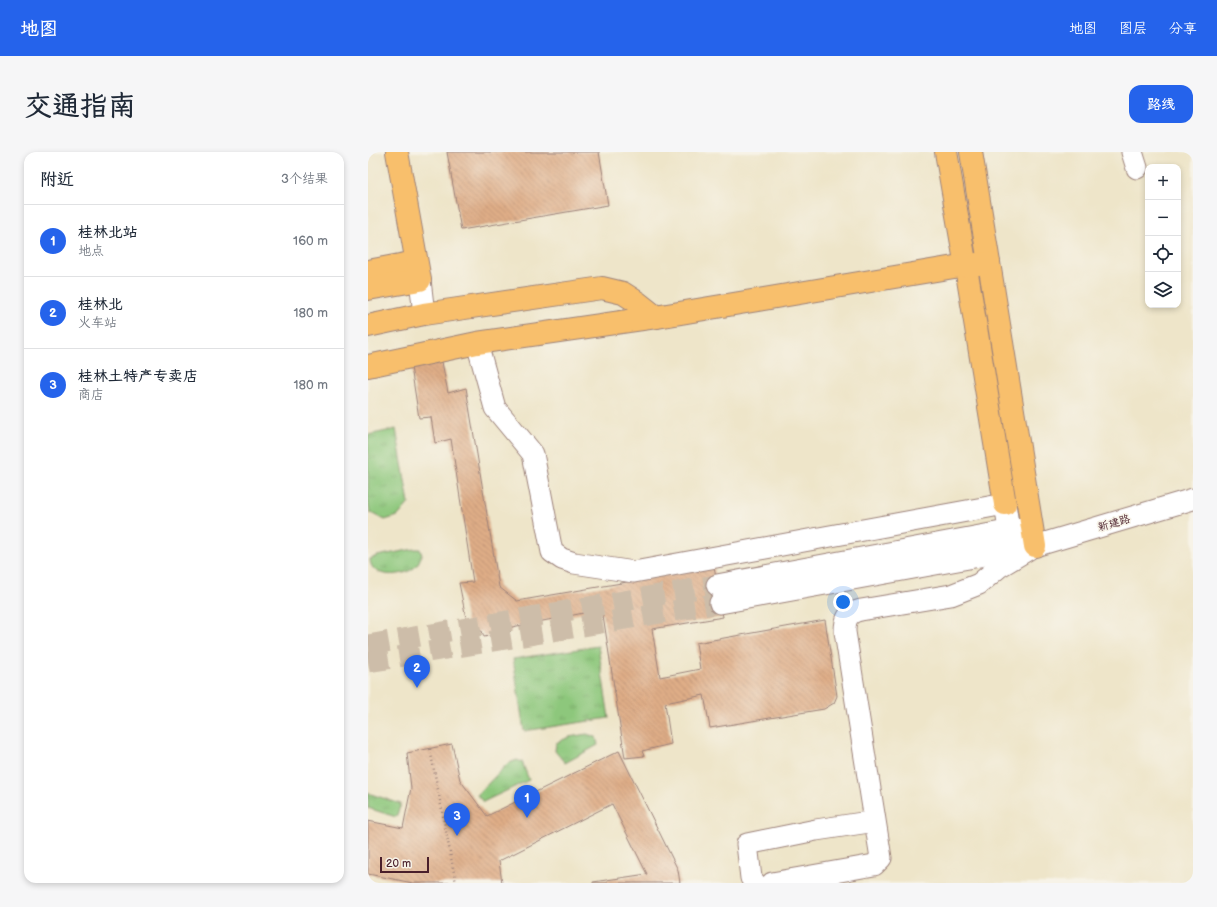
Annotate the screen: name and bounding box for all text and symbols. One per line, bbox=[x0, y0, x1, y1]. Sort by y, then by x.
text: 地图 bbox=[20, 18, 58, 41]
text: 地图 bbox=[1069, 20, 1097, 37]
text: 图层 bbox=[1119, 20, 1147, 37]
text: 分享 bbox=[1169, 20, 1197, 37]
button: 路线 bbox=[1129, 85, 1193, 123]
text: 交通指南 bbox=[24, 90, 136, 123]
map controls bbox=[1145, 164, 1181, 308]
button: + bbox=[1145, 164, 1181, 200]
text: 附近 bbox=[40, 170, 74, 190]
text: 3个结果 bbox=[281, 171, 328, 187]
button: − bbox=[1145, 200, 1181, 236]
text: 桂林北站 bbox=[78, 223, 138, 242]
text: 1 bbox=[50, 233, 56, 249]
text: 160 m bbox=[293, 233, 328, 249]
button: locate bbox=[1145, 236, 1181, 272]
text: 地点 bbox=[78, 243, 104, 259]
button: layers bbox=[1145, 272, 1181, 308]
text: 桂林北 bbox=[78, 295, 123, 314]
text: 2 bbox=[49, 305, 57, 321]
text: 180 m bbox=[293, 305, 328, 321]
text: 火车站 bbox=[78, 315, 117, 331]
text: 桂林土特产专卖店 bbox=[78, 367, 198, 386]
text: 3 bbox=[49, 377, 57, 393]
text: 180 m bbox=[293, 377, 328, 393]
text: 商店 bbox=[78, 387, 104, 403]
street label: 新建路 bbox=[1096, 512, 1132, 534]
your location bbox=[833, 592, 853, 612]
pin: 2 bbox=[404, 655, 430, 688]
pin: 1 bbox=[514, 785, 540, 818]
pin: 3 bbox=[444, 803, 470, 836]
scale bar bbox=[380, 855, 429, 874]
text: 20 m bbox=[386, 857, 411, 870]

